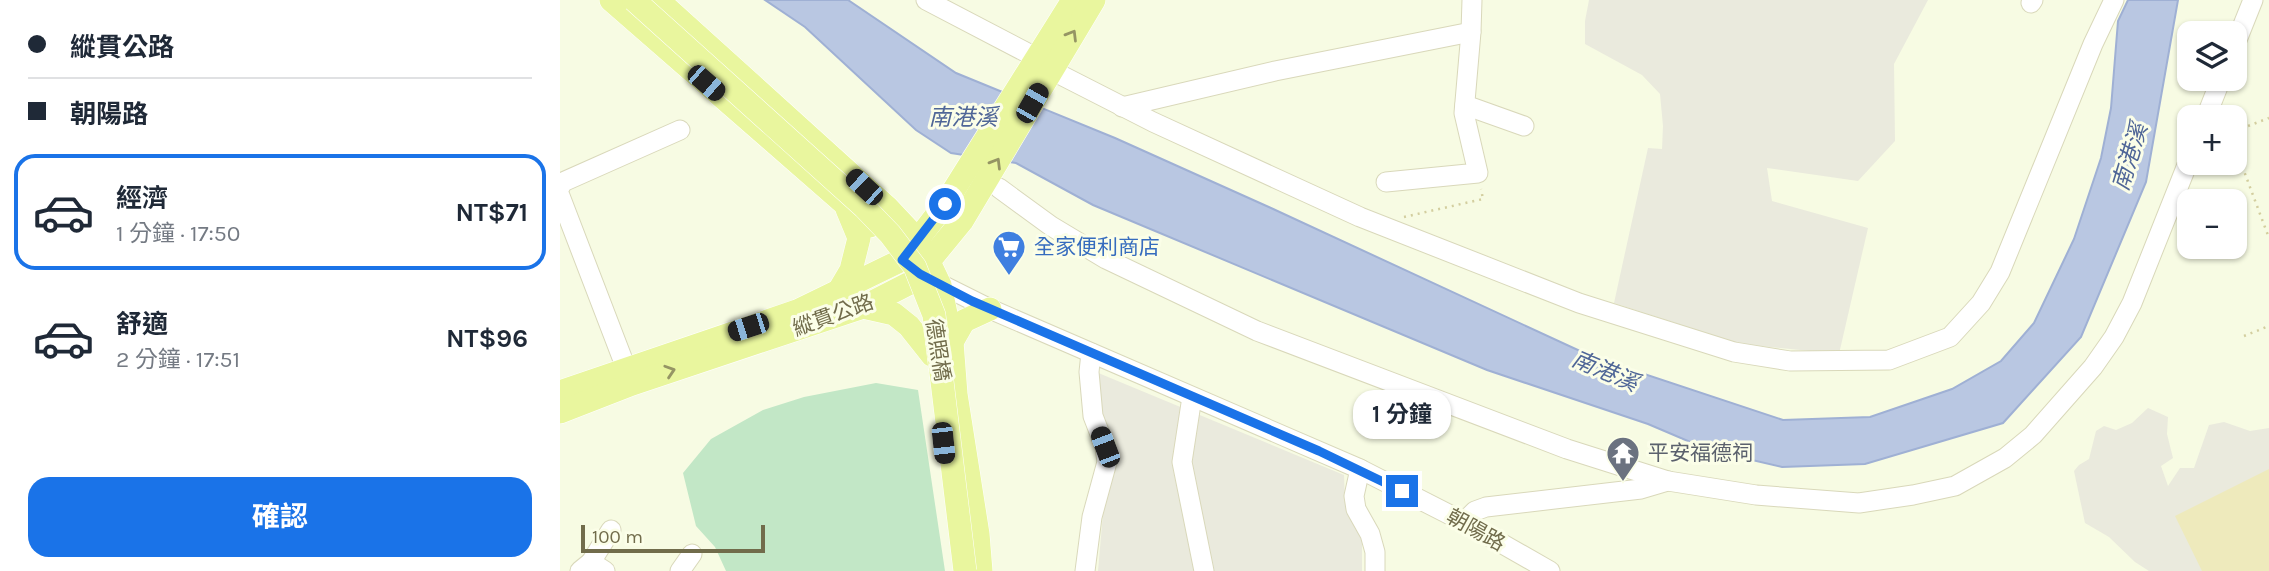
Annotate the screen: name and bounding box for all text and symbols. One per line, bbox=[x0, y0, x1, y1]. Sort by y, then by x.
map controls bbox=[2177, 21, 2247, 259]
button: layers bbox=[2177, 21, 2247, 91]
one-way arrow bbox=[1064, 30, 1077, 43]
text: 縱貫公路 bbox=[70, 32, 174, 63]
car bbox=[684, 61, 729, 105]
car bbox=[1013, 80, 1052, 126]
text: 朝陽路 bbox=[70, 99, 148, 130]
water label: 南港溪 bbox=[929, 104, 1001, 131]
button: + bbox=[2177, 105, 2247, 175]
water label: 南港溪 bbox=[2107, 117, 2154, 194]
one-way arrow bbox=[988, 157, 1001, 170]
car bbox=[842, 165, 887, 209]
icon: car bbox=[32, 181, 95, 244]
text: 經濟 bbox=[116, 183, 168, 214]
route start bbox=[929, 188, 961, 220]
button: − bbox=[2177, 189, 2247, 259]
text: NT$71 bbox=[455, 197, 528, 228]
text: 1 分鐘 · 17:50 bbox=[116, 220, 240, 247]
supermarket icon: 全家便利商店 bbox=[990, 228, 1028, 277]
place label: 全家便利商店 bbox=[1034, 235, 1160, 259]
street label: 縱貫公路 bbox=[789, 289, 877, 341]
icon: car bbox=[32, 307, 95, 370]
text: 舒適 bbox=[116, 309, 168, 340]
car bbox=[725, 311, 772, 343]
street label: 德照橋 bbox=[921, 317, 955, 383]
text: NT$96 bbox=[446, 323, 528, 354]
water label: 南港溪 bbox=[1568, 345, 1645, 398]
text: 2 分鐘 · 17:51 bbox=[116, 346, 240, 373]
one-way arrow bbox=[663, 365, 675, 379]
callout: 1 分鐘 bbox=[1353, 390, 1451, 438]
text: 1 分鐘 bbox=[1372, 401, 1432, 428]
car bbox=[931, 421, 956, 465]
car bbox=[1088, 424, 1123, 470]
temple icon: 平安福德祠 bbox=[1604, 434, 1642, 483]
place label: 平安福德祠 bbox=[1648, 441, 1753, 465]
route end bbox=[1386, 475, 1418, 507]
button: 確認 bbox=[28, 477, 532, 557]
street label: 朝陽路 bbox=[1443, 504, 1509, 556]
scale bar bbox=[581, 522, 765, 554]
text: 100 m bbox=[592, 526, 643, 548]

